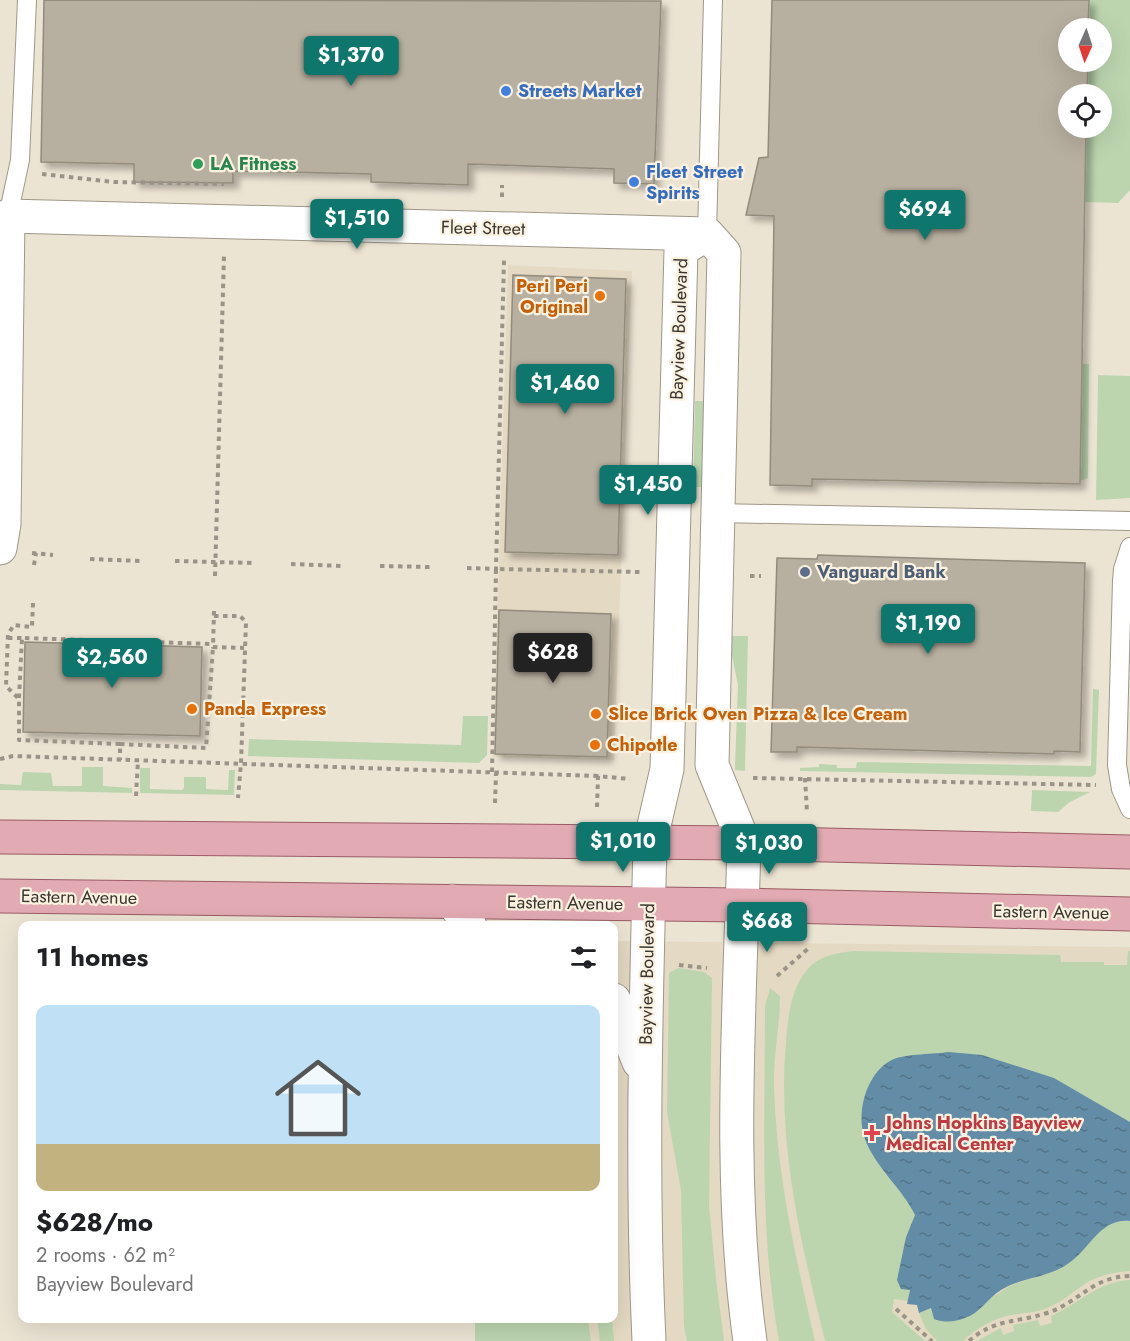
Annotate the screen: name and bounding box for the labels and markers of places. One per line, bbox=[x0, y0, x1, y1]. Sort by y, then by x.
pin: $1,370 bbox=[302, 36, 400, 87]
place label: Streets Market bbox=[518, 78, 642, 104]
marker: Streets Market bbox=[499, 84, 513, 98]
place label: LA Fitness bbox=[210, 151, 296, 177]
marker: LA Fitness bbox=[191, 157, 205, 171]
place label: Fleet Street Spirits bbox=[646, 159, 743, 206]
marker: Fleet Street Spirits bbox=[627, 175, 641, 189]
pin: $694 bbox=[889, 190, 961, 241]
pin: $1,510 bbox=[308, 199, 406, 250]
place label: Peri Peri Original bbox=[516, 273, 588, 320]
marker: Peri Peri Original bbox=[593, 289, 607, 303]
pin: $1,460 bbox=[516, 364, 614, 415]
pin: $1,450 bbox=[599, 465, 697, 516]
place label: Vanguard Bank bbox=[816, 559, 946, 585]
marker: Vanguard Bank bbox=[798, 565, 812, 579]
pin: $1,190 bbox=[879, 604, 977, 655]
pin: $628 bbox=[517, 633, 589, 684]
pin: $2,560 bbox=[63, 638, 161, 689]
place label: Panda Express bbox=[204, 696, 326, 722]
place label: Slice Brick Oven Pizza & Ice Cream bbox=[608, 701, 907, 727]
marker: Panda Express bbox=[185, 702, 199, 716]
marker: Slice Brick Oven Pizza & Ice Cream bbox=[589, 707, 603, 721]
place label: Chipotle bbox=[607, 732, 677, 758]
marker: Chipotle bbox=[588, 738, 602, 752]
pin: $1,010 bbox=[574, 822, 672, 873]
pin: $1,030 bbox=[720, 824, 818, 875]
pin: $668 bbox=[731, 902, 803, 953]
place label: Johns Hopkins Bayview Medical Center bbox=[883, 1110, 1082, 1157]
marker: Johns Hopkins Bayview Medical Center bbox=[863, 1124, 881, 1142]

